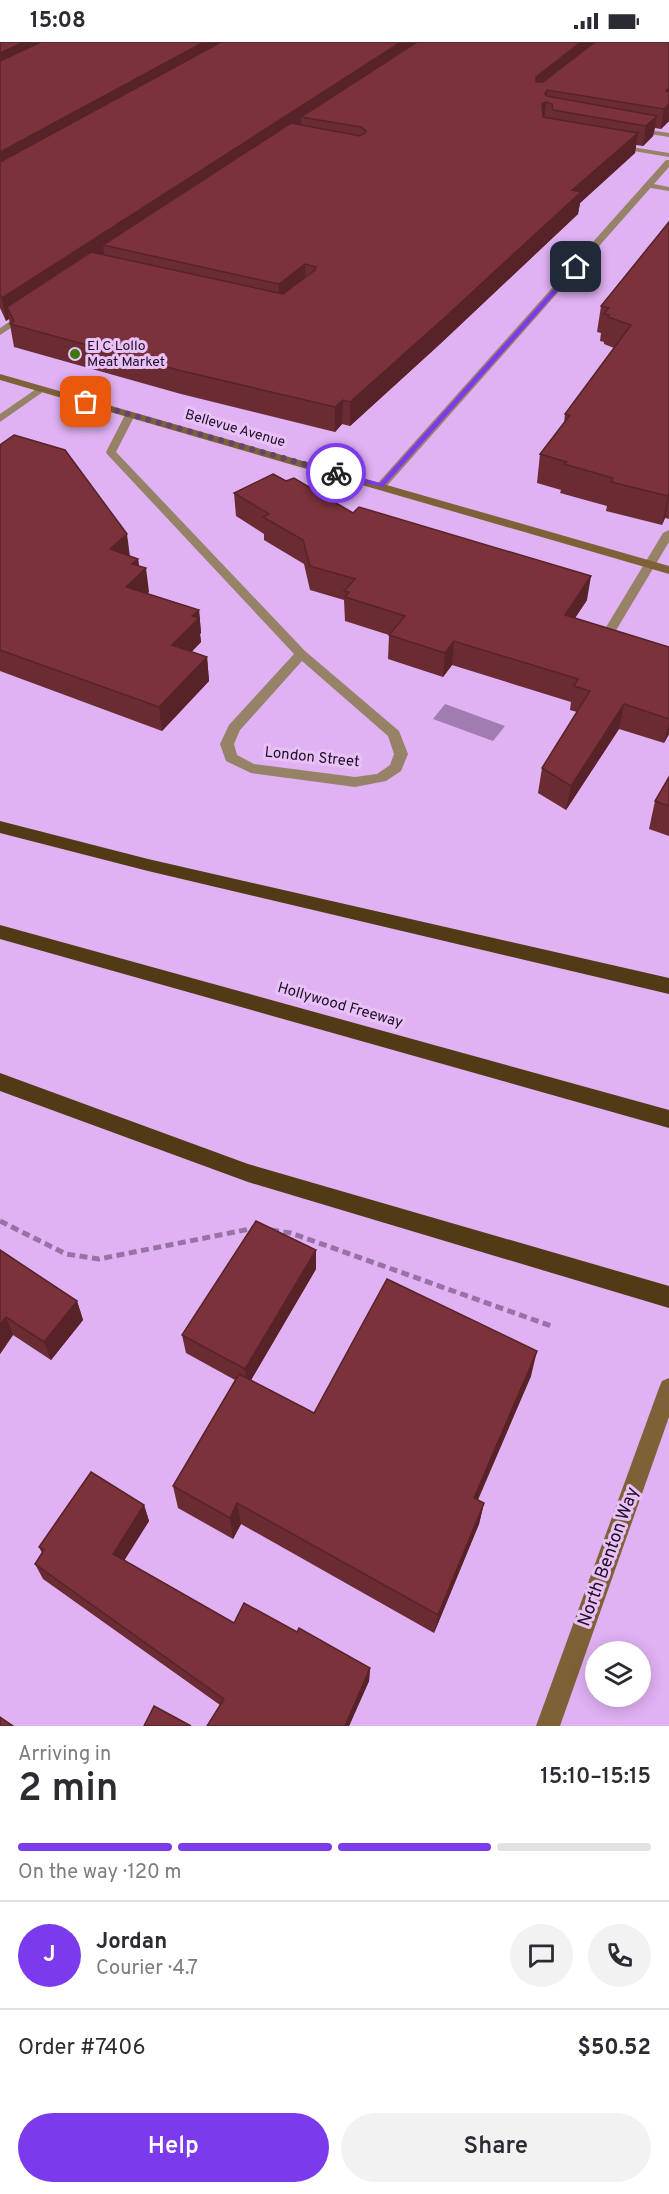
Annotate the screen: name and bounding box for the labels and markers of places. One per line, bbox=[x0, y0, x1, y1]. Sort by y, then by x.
pin bbox=[550, 241, 601, 292]
place label: El C Lollo Meat Market bbox=[87, 338, 165, 371]
marker: El C Lollo Meat Market bbox=[68, 347, 82, 361]
pin bbox=[60, 376, 111, 427]

